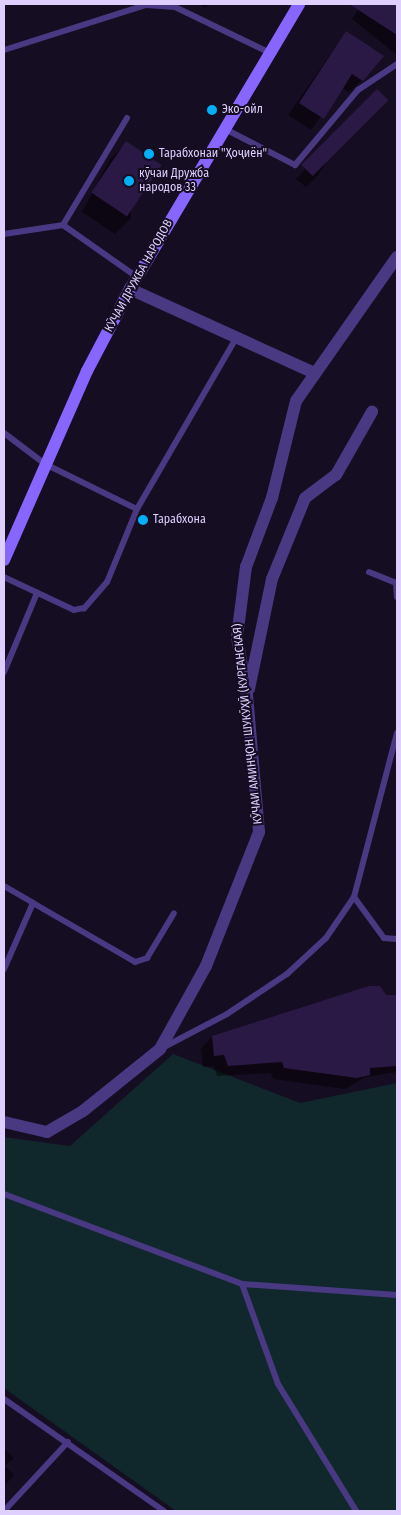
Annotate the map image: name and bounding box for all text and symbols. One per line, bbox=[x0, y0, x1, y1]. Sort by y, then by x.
place label: Эко-ойл bbox=[222, 103, 263, 117]
marker: Эко-ойл bbox=[206, 104, 218, 116]
place label: Тарабхонаи "Ҳоҷиён" bbox=[159, 147, 267, 161]
marker: Тарабхонаи "Ҳоҷиён" bbox=[143, 148, 155, 160]
place label: кӯчаи Дружба народов 33 bbox=[139, 167, 209, 195]
marker: кӯчаи Дружба народов 33 bbox=[123, 175, 135, 187]
street label: КӮЧАИ ДРУЖБА НАРОДОВ bbox=[102, 217, 176, 335]
place label: Тарабхона bbox=[153, 513, 206, 527]
marker: Тарабхона bbox=[137, 514, 149, 526]
street label: КӮЧАИ АМИНҶОН ШУКӮҲӢ (КУРГАНСКАЯ) bbox=[230, 623, 266, 825]

